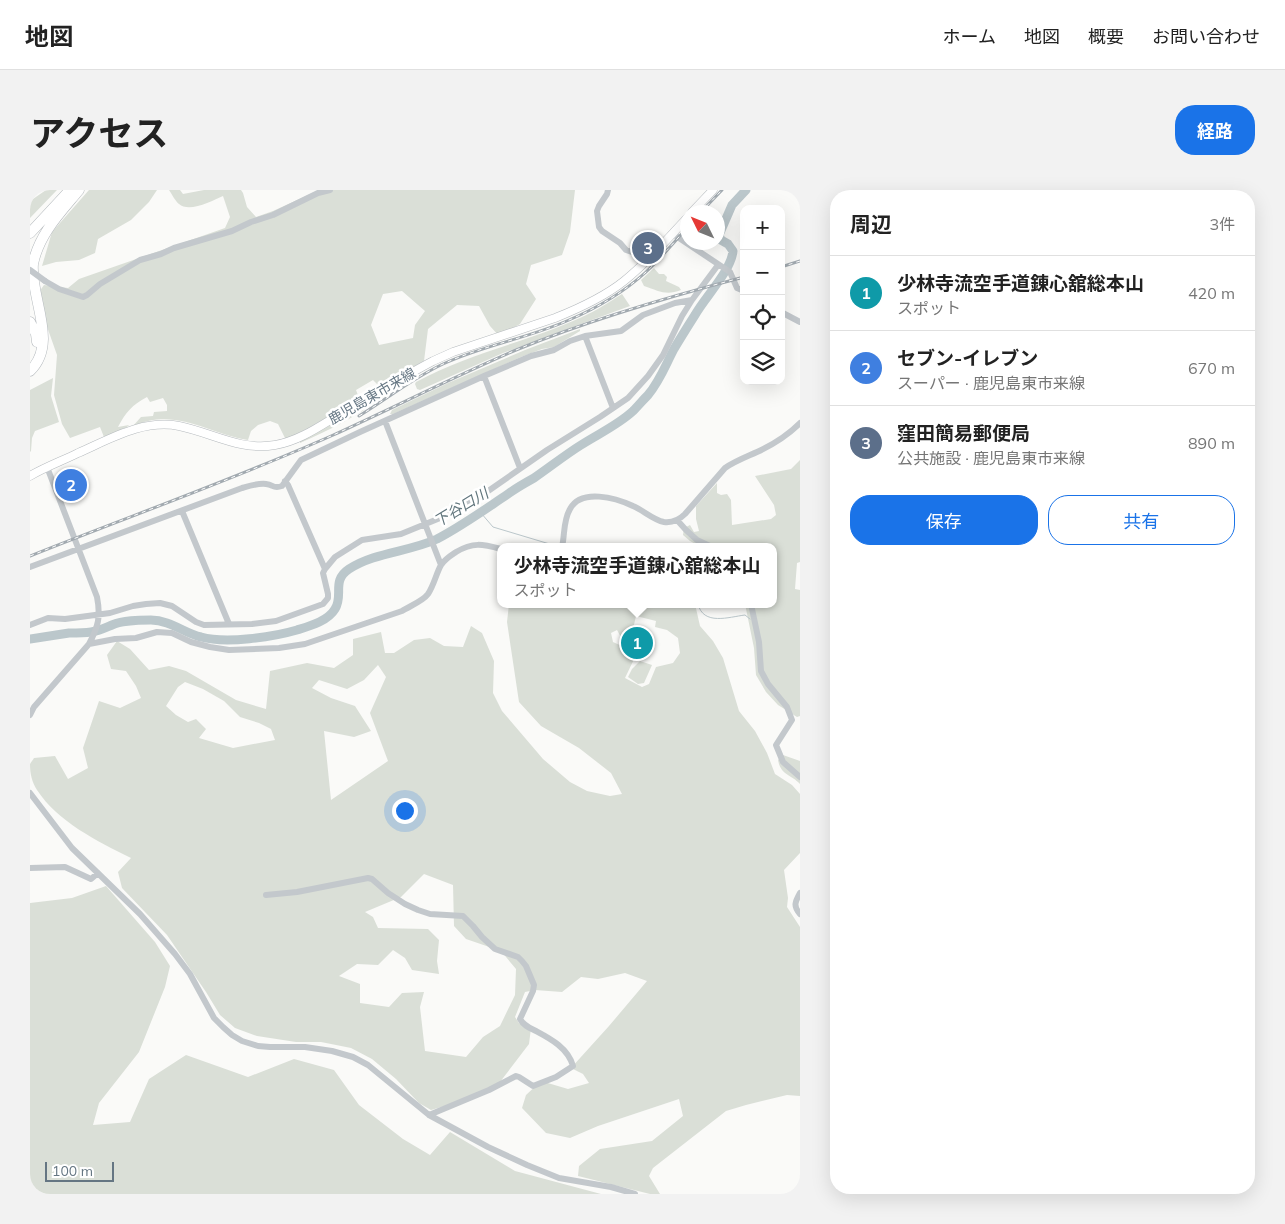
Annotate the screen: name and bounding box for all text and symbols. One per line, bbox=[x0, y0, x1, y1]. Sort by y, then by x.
text: 地図 bbox=[25, 21, 73, 51]
text: ホーム bbox=[943, 25, 996, 48]
text: 地図 bbox=[1024, 25, 1060, 48]
text: 概要 bbox=[1088, 25, 1124, 48]
text: お問い合わせ bbox=[1152, 25, 1260, 48]
button: 経路 bbox=[1175, 105, 1255, 155]
text: アクセス bbox=[30, 111, 168, 155]
north arrow bbox=[680, 205, 725, 250]
map controls bbox=[740, 205, 785, 385]
button: + bbox=[740, 205, 785, 250]
text: 周辺 bbox=[850, 211, 892, 237]
text: 3件 bbox=[1209, 214, 1235, 234]
pin: 3 bbox=[632, 229, 664, 267]
button: − bbox=[740, 250, 785, 295]
text: 少林寺流空手道錬心舘総本山 bbox=[897, 271, 1144, 295]
text: 1 bbox=[861, 283, 871, 303]
text: 420 m bbox=[1188, 283, 1235, 303]
button: locate bbox=[740, 295, 785, 340]
text: スポット bbox=[897, 298, 961, 318]
button: layers bbox=[740, 340, 785, 385]
text: セブン-イレブン bbox=[897, 346, 1038, 370]
text: 2 bbox=[861, 358, 871, 378]
text: 670 m bbox=[1188, 358, 1235, 378]
street label: 鹿児島東市来線 bbox=[325, 364, 419, 428]
text: スーパー · 鹿児島東市来線 bbox=[897, 373, 1085, 393]
text: 窪田簡易郵便局 bbox=[897, 421, 1030, 445]
text: 3 bbox=[861, 433, 871, 453]
text: 890 m bbox=[1188, 433, 1235, 453]
text: 公共施設 · 鹿児島東市来線 bbox=[897, 448, 1085, 468]
pin: 2 bbox=[55, 466, 87, 504]
water label: 下谷口川 bbox=[430, 482, 493, 531]
button: 保存 bbox=[850, 495, 1038, 545]
button: 共有 bbox=[1048, 495, 1235, 545]
popup bbox=[497, 543, 777, 608]
text: 少林寺流空手道錬心舘総本山 bbox=[513, 553, 761, 577]
text: スポット bbox=[513, 580, 578, 600]
pin: 1 bbox=[621, 624, 653, 662]
your location bbox=[392, 798, 418, 824]
scale bar bbox=[45, 1159, 114, 1182]
text: 100 m bbox=[52, 1162, 93, 1180]

